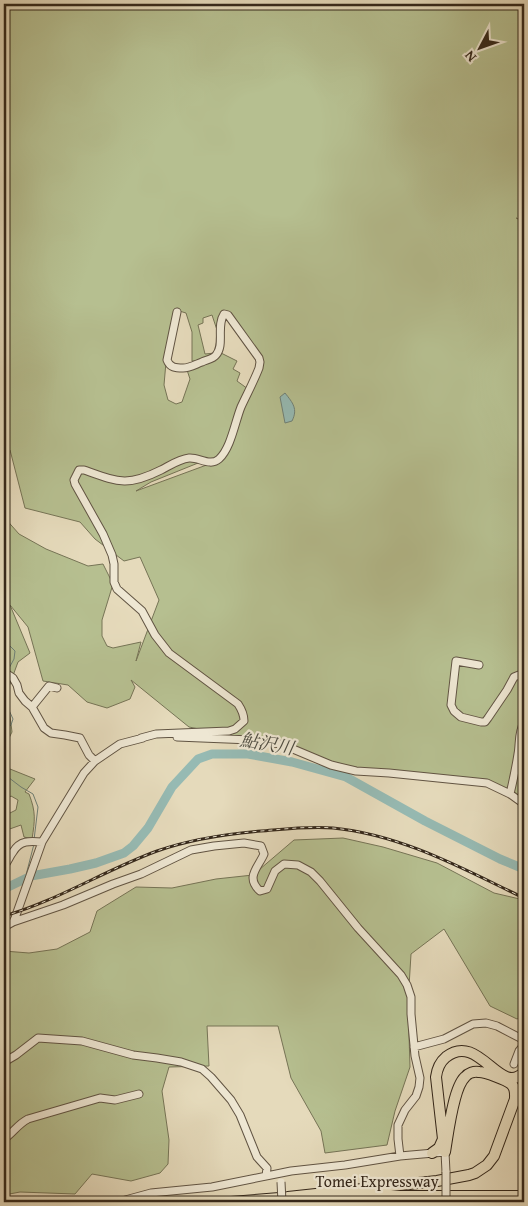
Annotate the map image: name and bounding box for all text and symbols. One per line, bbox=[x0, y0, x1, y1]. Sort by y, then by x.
north arrow bbox=[456, 22, 506, 72]
text: N bbox=[459, 46, 481, 67]
water label: 鮎沢川 bbox=[238, 726, 298, 762]
street label: Tomei Expressway bbox=[315, 1169, 439, 1193]

